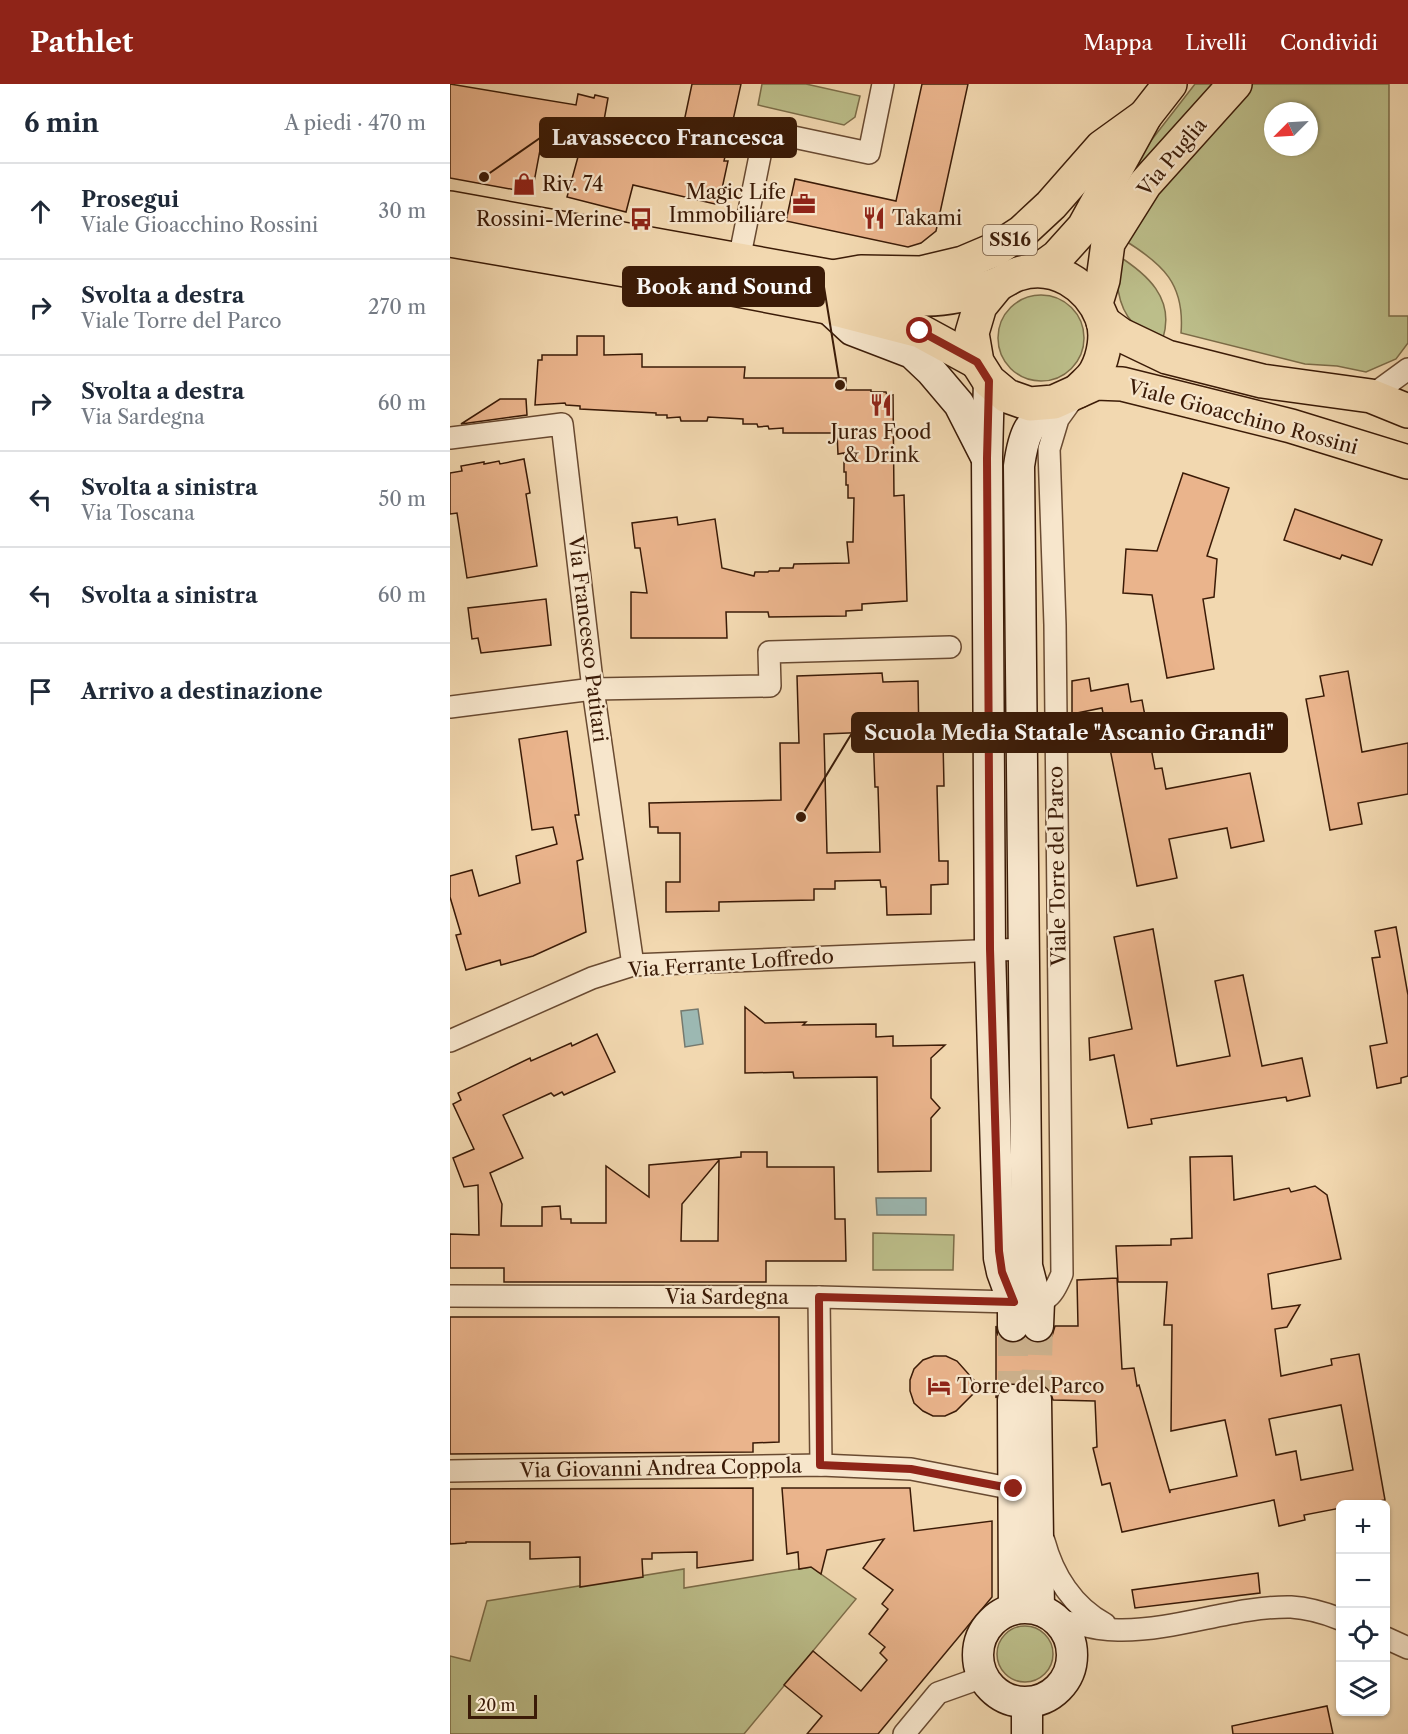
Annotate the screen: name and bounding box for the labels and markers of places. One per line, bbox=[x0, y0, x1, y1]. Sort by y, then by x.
callout: Lavassecco Francesca bbox=[540, 118, 796, 157]
shop icon: Riv. 74 bbox=[511, 171, 537, 197]
place label: Riv. 74 bbox=[542, 172, 604, 196]
place label: Magic Life Immobiliare bbox=[669, 180, 786, 227]
office icon: Magic Life Immobiliare bbox=[791, 191, 817, 217]
restaurant icon: Takami bbox=[861, 205, 887, 231]
bus stop icon: Rossini-Merine bbox=[628, 206, 654, 232]
place label: Takami bbox=[892, 206, 962, 230]
place label: Rossini-Merine bbox=[476, 207, 623, 231]
callout: Book and Sound bbox=[623, 267, 824, 306]
restaurant icon: Juras Food & Drink bbox=[868, 392, 894, 418]
place label: Juras Food & Drink bbox=[828, 420, 932, 467]
callout: Scuola Media Statale "Ascanio Grandi" bbox=[852, 713, 1287, 752]
hotel icon: Torre del Parco bbox=[926, 1373, 952, 1399]
place label: Torre del Parco bbox=[957, 1374, 1104, 1398]

